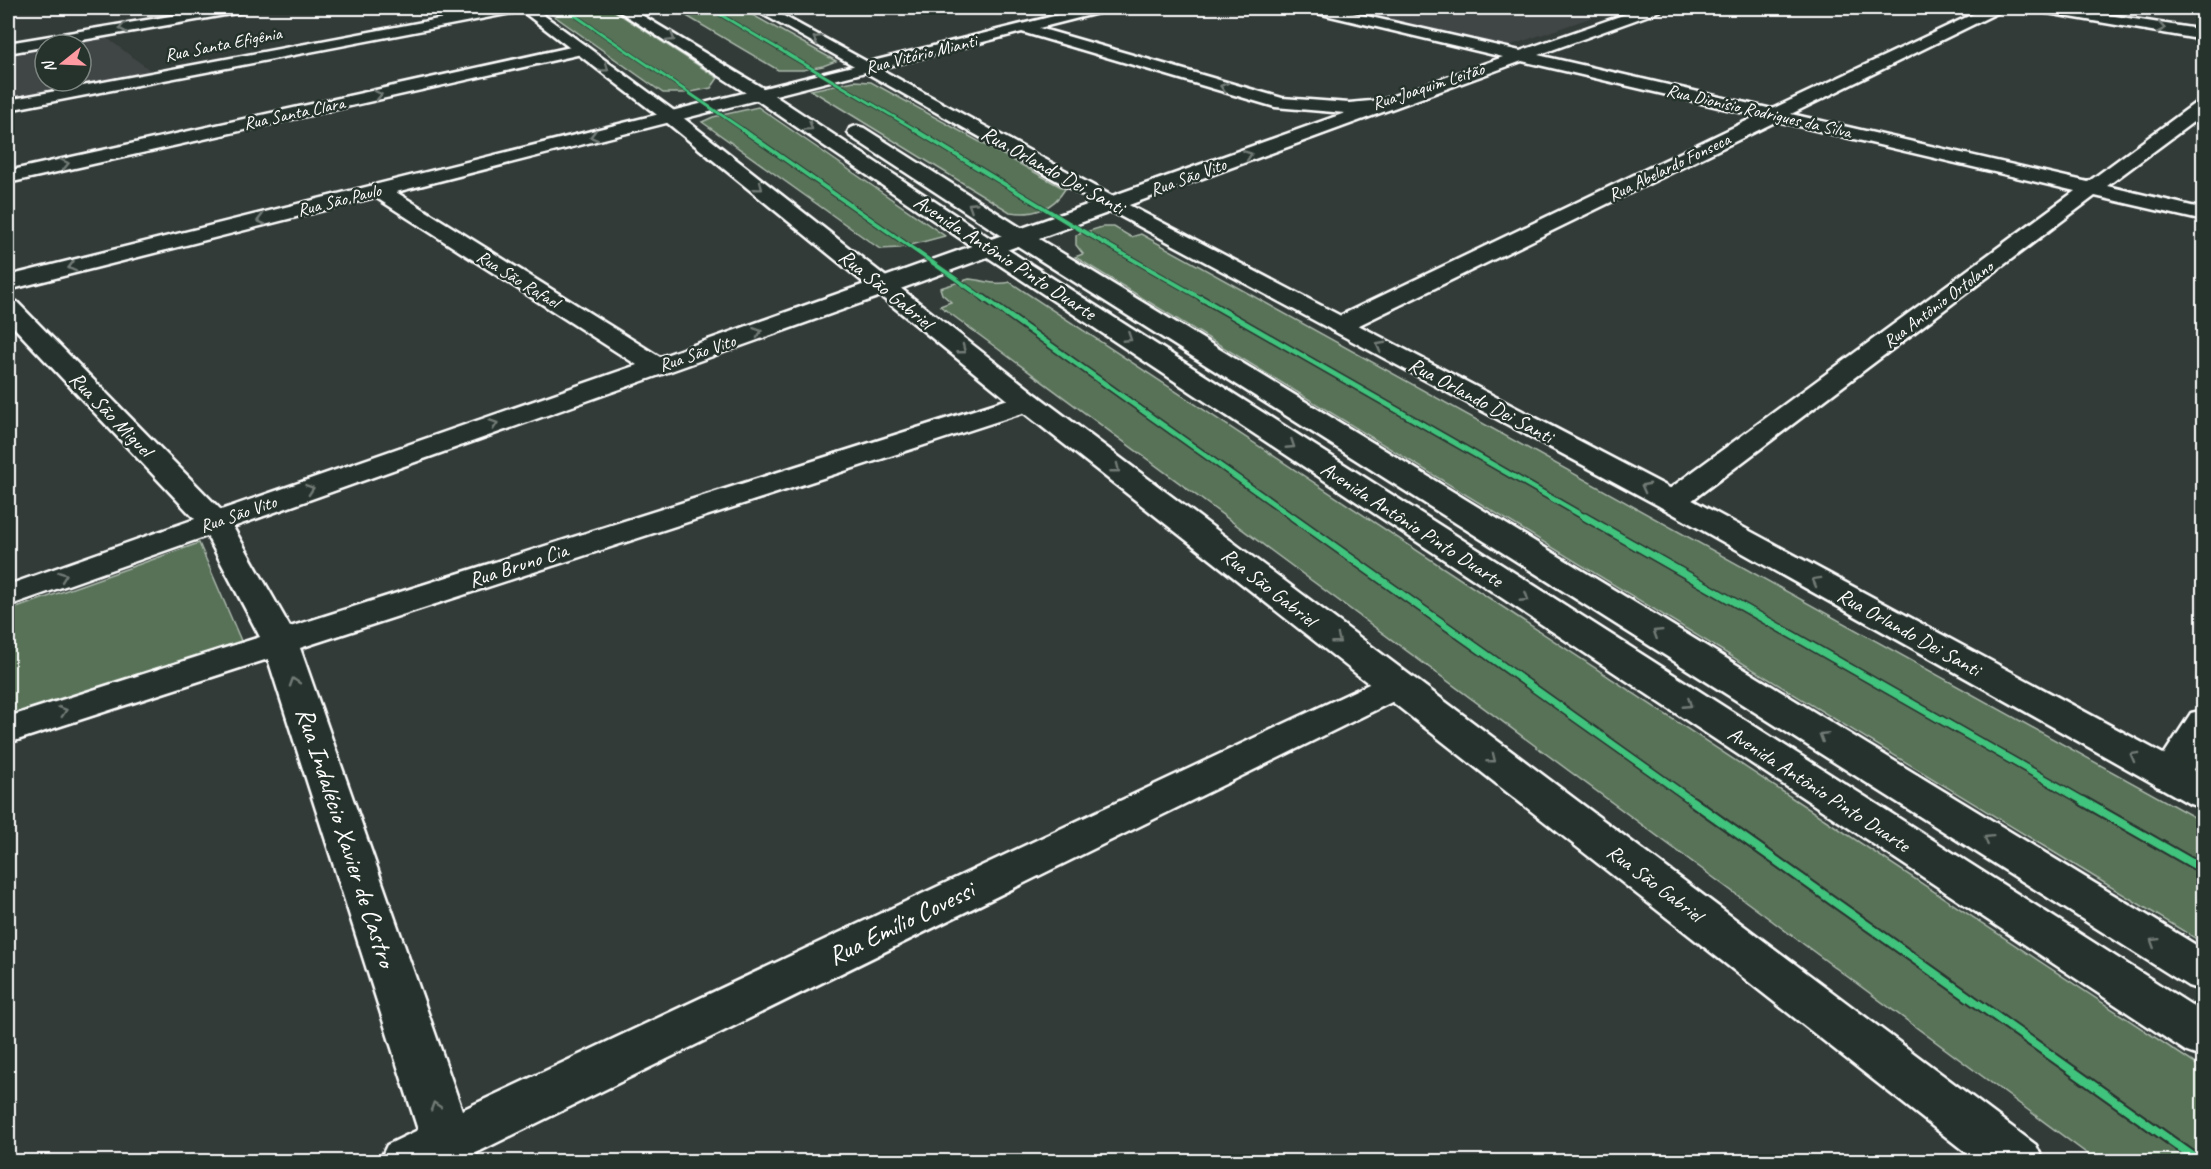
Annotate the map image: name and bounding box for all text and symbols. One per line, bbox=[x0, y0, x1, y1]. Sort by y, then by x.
one-way arrow bbox=[118, 21, 128, 34]
one-way arrow bbox=[2157, 21, 2166, 33]
street label: Rua Santa Efigênia bbox=[163, 22, 285, 66]
street label: Rua Vitório Mianti bbox=[863, 29, 982, 78]
one-way arrow bbox=[665, 31, 675, 43]
north arrow bbox=[33, 33, 93, 93]
one-way arrow bbox=[812, 35, 823, 46]
text: N bbox=[38, 57, 61, 75]
street label: Rua Joaquim Leitão bbox=[1369, 57, 1488, 114]
one-way arrow bbox=[598, 61, 609, 72]
street label: Rua Dionísio Rodrigues da Silva bbox=[1664, 79, 1855, 143]
one-way arrow bbox=[1219, 82, 1230, 94]
one-way arrow bbox=[373, 89, 383, 102]
street label: Rua Santa Clara bbox=[242, 91, 348, 134]
one-way arrow bbox=[802, 120, 813, 131]
street label: Rua Orlando Dei Santi bbox=[977, 120, 1132, 222]
street label: Rua Abelardo Fonseca bbox=[1604, 127, 1735, 206]
one-way arrow bbox=[589, 129, 600, 141]
one-way arrow bbox=[1242, 149, 1253, 162]
street label: Rua São Vito bbox=[1147, 153, 1231, 201]
one-way arrow bbox=[59, 158, 69, 171]
street label: Rua São Paulo bbox=[295, 179, 385, 221]
one-way arrow bbox=[752, 180, 763, 191]
street label: Avenida Antônio Pinto Duarte bbox=[909, 188, 1103, 327]
one-way arrow bbox=[968, 202, 978, 214]
one-way arrow bbox=[256, 212, 266, 225]
street label: Rua São Gabriel bbox=[834, 243, 941, 337]
street label: Rua São Rafael bbox=[473, 245, 566, 315]
street label: Rua Antônio Ortolano bbox=[1879, 255, 1999, 352]
one-way arrow bbox=[67, 260, 77, 273]
one-way arrow bbox=[752, 326, 762, 339]
street label: Rua São Vito bbox=[656, 329, 740, 376]
one-way arrow bbox=[1122, 331, 1132, 343]
one-way arrow bbox=[956, 342, 967, 353]
one-way arrow bbox=[1376, 342, 1386, 353]
street label: Rua Orlando Dei Santi bbox=[1404, 351, 1560, 450]
street label: Rua São Miguel bbox=[64, 366, 160, 465]
one-way arrow bbox=[488, 419, 499, 432]
one-way arrow bbox=[1284, 438, 1295, 449]
street label: Avenida Antônio Pinto Duarte bbox=[1316, 455, 1510, 594]
one-way arrow bbox=[1110, 462, 1121, 473]
one-way arrow bbox=[304, 483, 315, 496]
one-way arrow bbox=[1641, 483, 1651, 494]
street label: Rua São Vito bbox=[197, 490, 281, 537]
street label: Rua Bruno Cia bbox=[465, 536, 573, 593]
street label: Rua São Gabriel bbox=[1216, 542, 1324, 634]
one-way arrow bbox=[57, 571, 68, 584]
one-way arrow bbox=[1812, 577, 1822, 588]
street label: Rua Orlando Dei Santi bbox=[1833, 582, 1988, 684]
one-way arrow bbox=[1519, 590, 1529, 602]
one-way arrow bbox=[1653, 629, 1663, 641]
one-way arrow bbox=[1331, 632, 1342, 643]
one-way arrow bbox=[289, 677, 301, 688]
one-way arrow bbox=[1681, 697, 1692, 708]
street label: Rua Indalécio Xavier de Castro bbox=[288, 703, 404, 974]
one-way arrow bbox=[57, 706, 68, 719]
street label: Avenida Antônio Pinto Duarte bbox=[1723, 720, 1917, 859]
one-way arrow bbox=[1819, 732, 1829, 744]
one-way arrow bbox=[1485, 751, 1496, 762]
one-way arrow bbox=[2130, 752, 2140, 763]
one-way arrow bbox=[1984, 835, 1994, 847]
street label: Rua São Gabriel bbox=[1602, 838, 1711, 930]
street label: Rua Emílio Covessi bbox=[823, 872, 982, 973]
one-way arrow bbox=[2150, 938, 2160, 950]
one-way arrow bbox=[430, 1101, 442, 1112]

